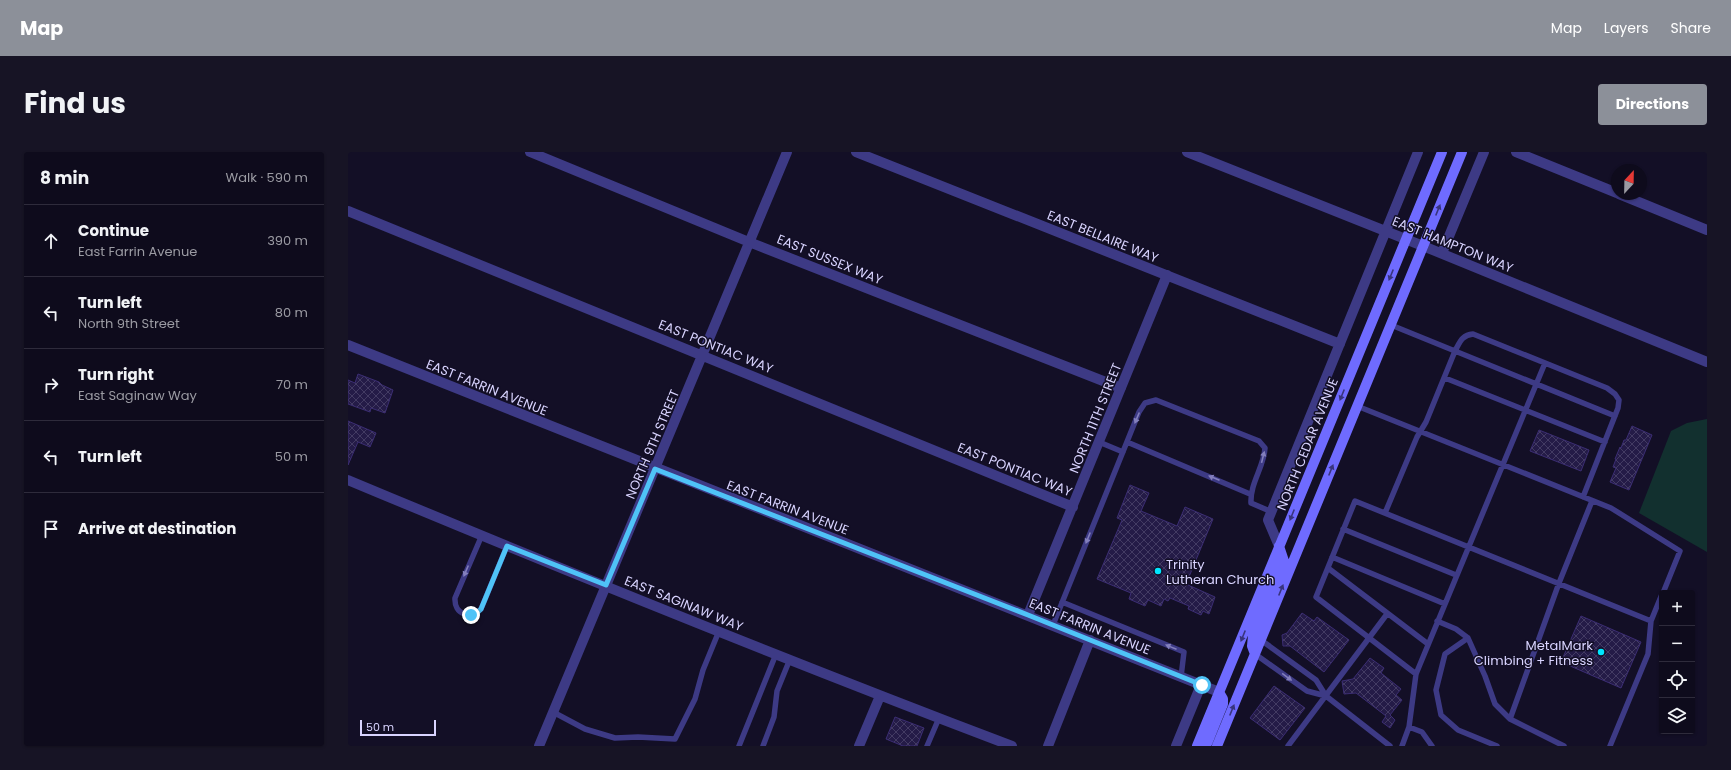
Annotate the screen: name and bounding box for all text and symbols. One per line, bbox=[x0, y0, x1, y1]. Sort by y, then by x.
text: Map bbox=[20, 15, 63, 42]
text: Map bbox=[1551, 18, 1582, 38]
text: Layers bbox=[1604, 18, 1648, 38]
text: Share bbox=[1670, 18, 1711, 38]
text: Find us bbox=[24, 84, 126, 123]
button: Directions bbox=[1598, 84, 1707, 125]
north arrow bbox=[1611, 164, 1647, 200]
text: 8 min bbox=[40, 166, 89, 190]
text: Walk · 590 m bbox=[226, 168, 308, 187]
one-way arrow bbox=[1435, 204, 1441, 215]
street label: EAST BELLAIRE WAY bbox=[1044, 205, 1162, 268]
street label: EAST HAMPTON WAY bbox=[1389, 212, 1517, 278]
text: Continue bbox=[78, 220, 149, 241]
icon: ahead bbox=[40, 230, 62, 252]
street label: EAST SUSSEX WAY bbox=[774, 230, 886, 289]
text: 390 m bbox=[267, 231, 308, 250]
text: East Farrin Avenue bbox=[78, 242, 197, 261]
one-way arrow bbox=[1388, 270, 1394, 282]
text: Turn left bbox=[78, 292, 142, 313]
icon: left bbox=[40, 302, 62, 324]
text: 80 m bbox=[275, 303, 308, 322]
text: North 9th Street bbox=[78, 314, 180, 333]
street label: EAST PONTIAC WAY bbox=[656, 315, 776, 378]
street label: EAST FARRIN AVENUE bbox=[423, 354, 550, 420]
street label: NORTH 11TH STREET bbox=[1065, 360, 1126, 476]
text: Turn right bbox=[78, 364, 154, 385]
icon: right bbox=[40, 374, 62, 396]
text: 70 m bbox=[276, 375, 308, 394]
street label: NORTH CEDAR AVENUE bbox=[1272, 375, 1343, 513]
text: East Saginaw Way bbox=[78, 386, 197, 405]
street label: NORTH 9TH STREET bbox=[621, 386, 684, 502]
one-way arrow bbox=[1338, 390, 1344, 402]
one-way arrow bbox=[1134, 412, 1140, 423]
street label: EAST PONTIAC WAY bbox=[955, 438, 1075, 501]
icon: left bbox=[40, 446, 62, 468]
text: Turn left bbox=[78, 446, 142, 467]
text: 50 m bbox=[275, 447, 308, 466]
one-way arrow bbox=[1261, 451, 1267, 463]
one-way arrow bbox=[1328, 464, 1334, 475]
street label: EAST FARRIN AVENUE bbox=[724, 475, 852, 540]
one-way arrow bbox=[1208, 475, 1220, 481]
one-way arrow bbox=[1289, 510, 1295, 521]
icon: arrive bbox=[40, 518, 62, 540]
text: Arrive at destination bbox=[78, 518, 236, 539]
one-way arrow bbox=[1085, 533, 1091, 544]
place label: Trinity Lutheran Church bbox=[1166, 555, 1274, 589]
one-way arrow bbox=[463, 566, 469, 578]
marker: Trinity Lutheran Church bbox=[1153, 566, 1163, 576]
street label: EAST SAGINAW WAY bbox=[622, 571, 746, 636]
one-way arrow bbox=[1279, 583, 1285, 595]
map controls bbox=[1659, 590, 1695, 734]
button: + bbox=[1659, 590, 1695, 626]
street label: EAST FARRIN AVENUE bbox=[1026, 593, 1153, 659]
route end bbox=[462, 606, 480, 624]
button: − bbox=[1659, 626, 1695, 662]
one-way arrow bbox=[1239, 630, 1245, 642]
place label: MetalMark Climbing + Fitness bbox=[1474, 636, 1593, 670]
one-way arrow bbox=[1165, 643, 1177, 649]
marker: MetalMark Climbing + Fitness bbox=[1596, 647, 1606, 657]
button: locate bbox=[1659, 662, 1695, 698]
one-way arrow bbox=[1282, 673, 1292, 681]
route start bbox=[1193, 676, 1211, 694]
button: layers bbox=[1659, 698, 1695, 734]
one-way arrow bbox=[1229, 704, 1235, 715]
scale bar bbox=[360, 718, 436, 737]
text: 50 m bbox=[366, 719, 394, 735]

